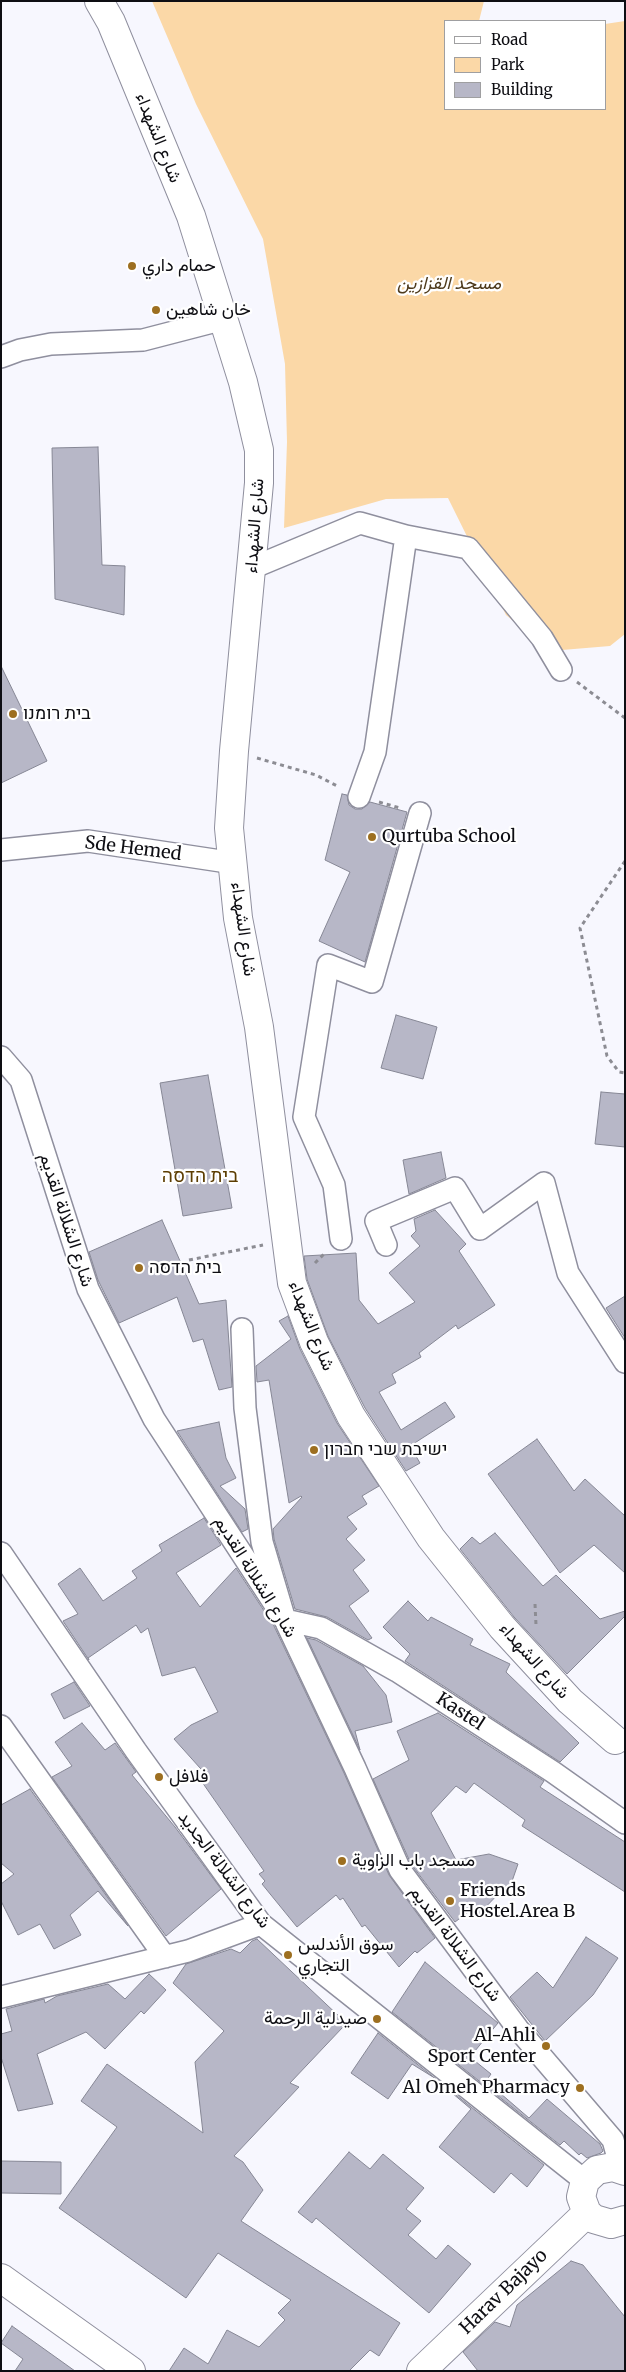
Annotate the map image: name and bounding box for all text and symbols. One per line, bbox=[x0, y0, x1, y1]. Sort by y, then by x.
legend bbox=[444, 20, 606, 110]
text: Road bbox=[491, 30, 527, 49]
text: Park bbox=[491, 55, 524, 74]
text: Building bbox=[491, 80, 553, 99]
street label: شارع الشهداء bbox=[130, 90, 186, 186]
place label: حمام داري bbox=[142, 255, 216, 277]
marker: حمام داري bbox=[126, 260, 138, 272]
park label: مسجد القزازين bbox=[397, 273, 501, 295]
place label: خان شاهين bbox=[166, 299, 251, 321]
marker: خان شاهين bbox=[150, 304, 162, 316]
street label: شارع الشهداء bbox=[241, 478, 269, 574]
place label: בית רומנו bbox=[23, 703, 91, 725]
marker: בית רומנו bbox=[7, 708, 19, 720]
place label: Qurtuba School bbox=[382, 826, 516, 848]
marker: Qurtuba School bbox=[366, 831, 378, 843]
street label: Sde Hemed bbox=[83, 832, 183, 866]
street label: شارع الشهداء bbox=[226, 880, 260, 978]
street label: شارع الشلالة القديم bbox=[34, 1150, 98, 1290]
district label: בית הדסה bbox=[162, 1166, 238, 1188]
place label: בית הדסה bbox=[149, 1257, 221, 1279]
marker: בית הדסה bbox=[133, 1262, 145, 1274]
street label: شارع الشهداء bbox=[283, 1278, 339, 1374]
place label: ישיבת שבי חברון bbox=[324, 1439, 447, 1461]
marker: ישיבת שבי חברון bbox=[308, 1444, 320, 1456]
street label: شارع الشلالة القديم bbox=[209, 1512, 301, 1642]
street label: شارع الشهداء bbox=[494, 1618, 574, 1704]
street label: Kastel bbox=[432, 1688, 488, 1736]
place label: فلافل bbox=[169, 1766, 208, 1788]
marker: فلافل bbox=[153, 1771, 165, 1783]
street label: شارع الشلالة الجديد bbox=[173, 1807, 275, 1933]
place label: مسجد باب الزاوية bbox=[352, 1850, 475, 1872]
marker: مسجد باب الزاوية bbox=[336, 1855, 348, 1867]
place label: Friends Hostel.Area B bbox=[460, 1880, 575, 1922]
street label: شارع الشلالة القديم bbox=[404, 1882, 506, 2006]
marker: Friends Hostel.Area B bbox=[444, 1895, 456, 1907]
place label: سوق الأندلس التجاري bbox=[298, 1934, 393, 1976]
marker: سوق الأندلس التجاري bbox=[282, 1949, 294, 1961]
place label: صيدلية الرحمة bbox=[264, 2008, 367, 2030]
marker: صيدلية الرحمة bbox=[371, 2013, 383, 2025]
place label: Al-Ahli Sport Center bbox=[427, 2025, 536, 2068]
marker: Al-Ahli Sport Center bbox=[540, 2040, 552, 2052]
place label: Al Omeh Pharmacy bbox=[403, 2077, 570, 2099]
marker: Al Omeh Pharmacy bbox=[574, 2082, 586, 2094]
street label: Harav Bajayo bbox=[456, 2245, 552, 2339]

